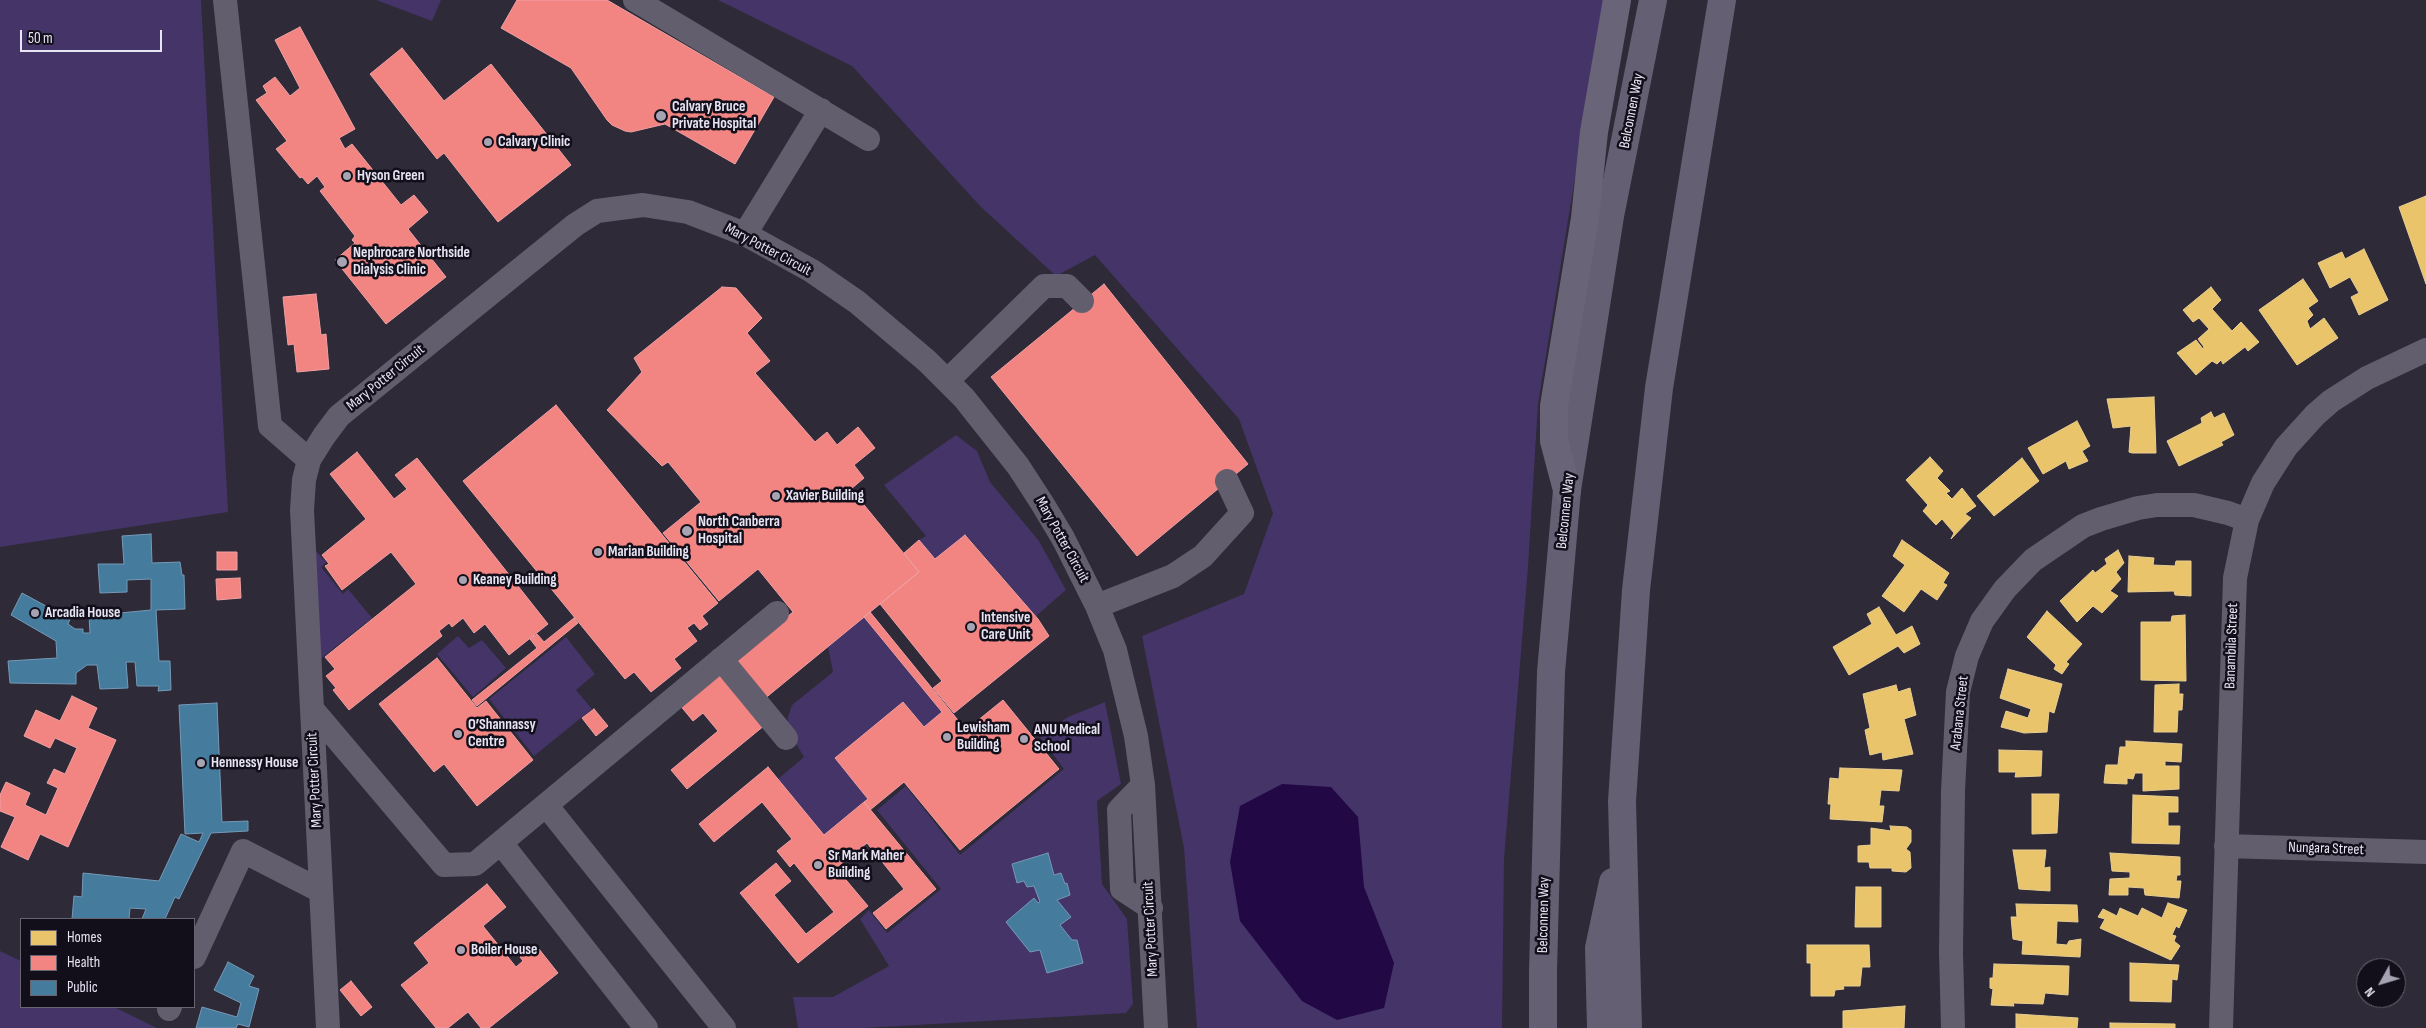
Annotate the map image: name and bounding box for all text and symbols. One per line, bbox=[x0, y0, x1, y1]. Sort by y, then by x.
scale bar bbox=[22, 20, 165, 52]
text: 50 m bbox=[28, 29, 53, 48]
street label: Belconnen Way bbox=[1616, 72, 1648, 150]
place label: Calvary Bruce Private Hospital bbox=[672, 98, 756, 133]
marker: Calvary Bruce Private Hospital bbox=[654, 109, 668, 123]
place label: Calvary Clinic bbox=[498, 133, 570, 151]
marker: Calvary Clinic bbox=[482, 136, 494, 148]
place label: Hyson Green bbox=[357, 167, 424, 185]
marker: Hyson Green bbox=[341, 170, 353, 182]
street label: Mary Potter Circuit bbox=[722, 220, 814, 280]
place label: Nephrocare Northside Dialysis Clinic bbox=[353, 244, 470, 279]
marker: Nephrocare Northside Dialysis Clinic bbox=[335, 255, 349, 269]
street label: Mary Potter Circuit bbox=[343, 341, 429, 415]
street label: Belconnen Way bbox=[1553, 472, 1579, 550]
place label: Xavier Building bbox=[786, 487, 864, 505]
marker: Xavier Building bbox=[770, 490, 782, 502]
street label: Mary Potter Circuit bbox=[1031, 494, 1093, 586]
place label: North Canberra Hospital bbox=[698, 513, 780, 548]
marker: North Canberra Hospital bbox=[680, 524, 694, 538]
place label: Marian Building bbox=[608, 543, 689, 561]
marker: Marian Building bbox=[592, 546, 604, 558]
place label: Keaney Building bbox=[473, 571, 557, 589]
marker: Keaney Building bbox=[457, 574, 469, 586]
street label: Banambila Street bbox=[2222, 603, 2242, 689]
place label: Arcadia House bbox=[45, 604, 120, 622]
marker: Arcadia House bbox=[29, 607, 41, 619]
place label: Intensive Care Unit bbox=[981, 609, 1030, 644]
marker: Intensive Care Unit bbox=[965, 621, 977, 633]
street label: Arabana Street bbox=[1947, 675, 1973, 751]
place label: O’Shannassy Centre bbox=[468, 716, 536, 751]
place label: Lewisham Building bbox=[957, 719, 1010, 754]
place label: ANU Medical School bbox=[1034, 721, 1100, 756]
marker: O’Shannassy Centre bbox=[452, 728, 464, 740]
marker: Lewisham Building bbox=[941, 731, 953, 743]
street label: Mary Potter Circuit bbox=[304, 732, 326, 828]
marker: ANU Medical School bbox=[1018, 733, 1030, 745]
place label: Hennessy House bbox=[211, 754, 298, 772]
marker: Hennessy House bbox=[195, 757, 207, 769]
street label: Nungara Street bbox=[2288, 839, 2364, 859]
place label: Sr Mark Maher Building bbox=[828, 847, 904, 882]
marker: Sr Mark Maher Building bbox=[812, 859, 824, 871]
street label: Belconnen Way bbox=[1534, 877, 1554, 953]
street label: Mary Potter Circuit bbox=[1140, 881, 1162, 977]
legend bbox=[20, 918, 195, 1008]
text: Homes bbox=[67, 928, 102, 947]
place label: Boiler House bbox=[471, 941, 537, 959]
marker: Boiler House bbox=[455, 944, 467, 956]
text: Health bbox=[67, 953, 100, 972]
north arrow bbox=[2356, 958, 2406, 1008]
text: Public bbox=[67, 978, 98, 997]
text: N bbox=[2361, 984, 2379, 1000]

